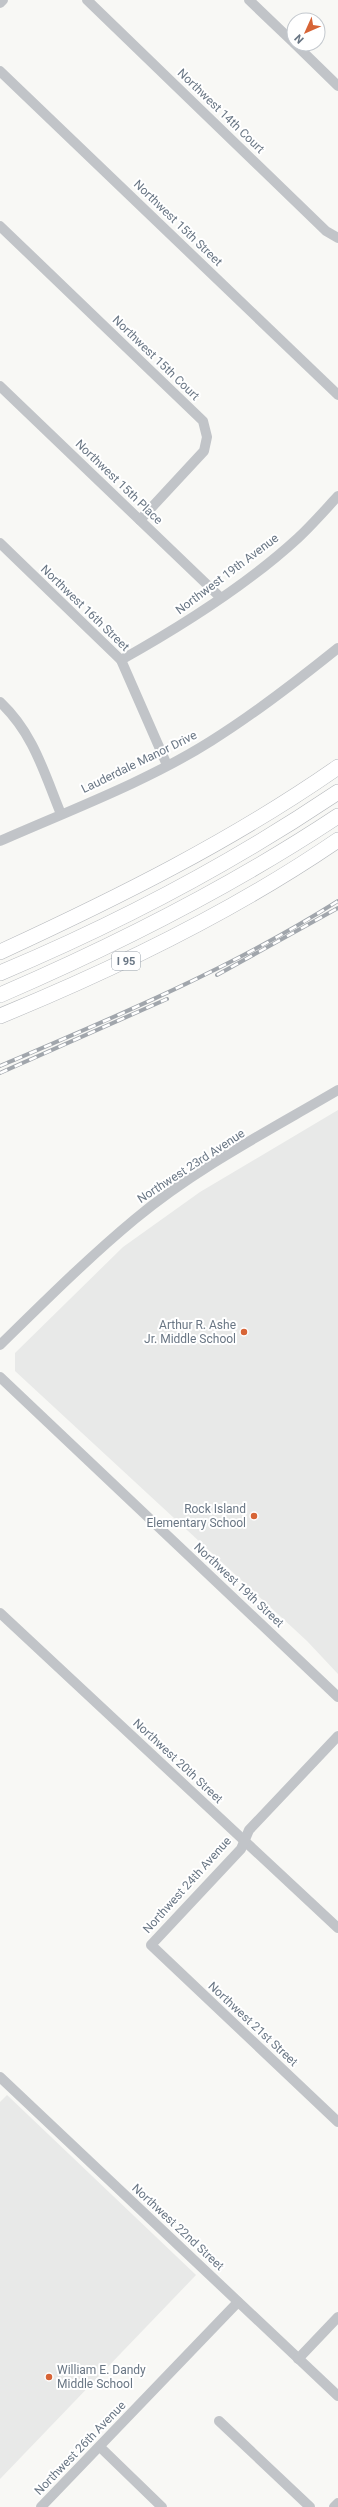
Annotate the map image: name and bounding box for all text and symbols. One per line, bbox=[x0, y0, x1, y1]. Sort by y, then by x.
north arrow bbox=[286, 12, 326, 52]
text: N bbox=[292, 31, 307, 46]
street label: Northwest 14th Court bbox=[175, 66, 267, 156]
street label: Northwest 15th Street bbox=[131, 177, 225, 269]
street label: Northwest 15th Court bbox=[110, 313, 202, 403]
street label: Northwest 15th Place bbox=[73, 437, 165, 527]
street label: Northwest 19th Avenue bbox=[173, 531, 281, 617]
street label: Northwest 16th Street bbox=[38, 562, 132, 654]
street label: Lauderdale Manor Drive bbox=[79, 728, 199, 796]
road number: I 95 bbox=[112, 952, 140, 970]
street label: Northwest 23rd Avenue bbox=[135, 1126, 247, 1206]
place label: Arthur R. Ashe Jr. Middle School bbox=[144, 1318, 236, 1346]
marker: Arthur R. Ashe Jr. Middle School bbox=[239, 1327, 249, 1337]
place label: Rock Island Elementary School bbox=[146, 1502, 246, 1530]
marker: Rock Island Elementary School bbox=[249, 1511, 259, 1521]
street label: Northwest 19th Street bbox=[191, 1540, 287, 1630]
street label: Northwest 20th Street bbox=[130, 1716, 226, 1806]
street label: Northwest 24th Avenue bbox=[140, 1834, 234, 1936]
street label: Northwest 21st Street bbox=[205, 1979, 301, 2069]
street label: Northwest 22nd Street bbox=[129, 2181, 227, 2273]
place label: William E. Dandy Middle School bbox=[57, 2363, 146, 2391]
marker: William E. Dandy Middle School bbox=[44, 2372, 54, 2382]
street label: Northwest 26th Avenue bbox=[32, 2398, 128, 2498]

